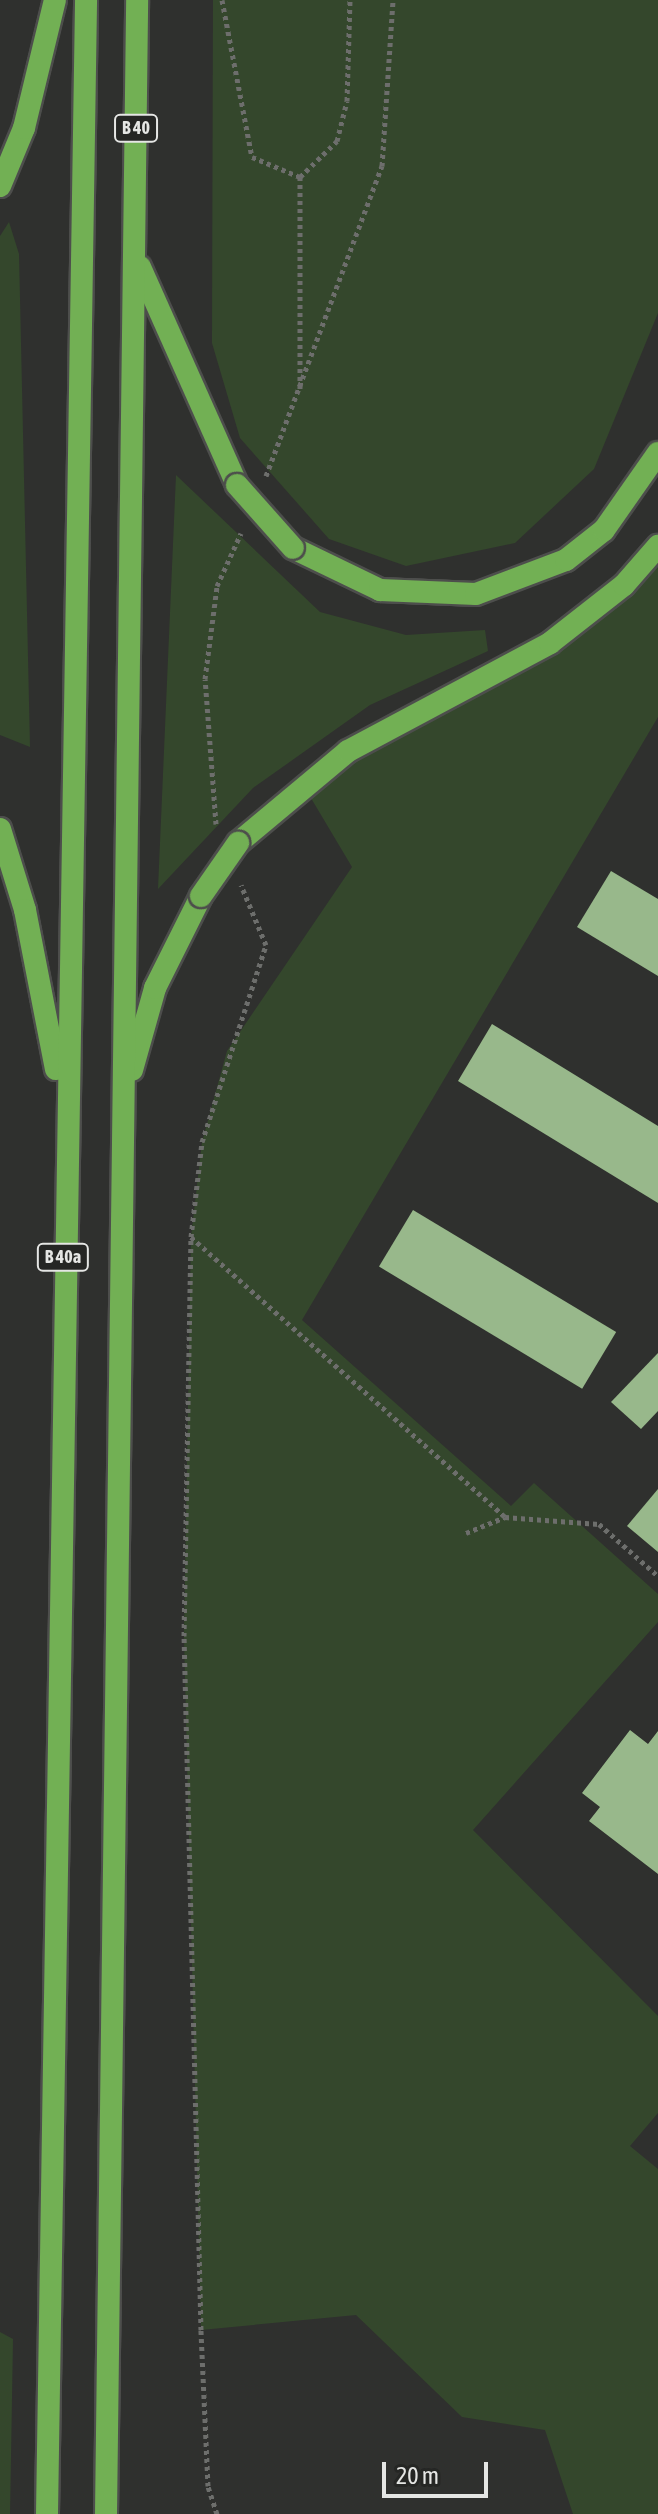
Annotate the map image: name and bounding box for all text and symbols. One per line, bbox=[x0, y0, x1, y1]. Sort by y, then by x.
road number: B 40 bbox=[114, 114, 158, 142]
road number: B 40a bbox=[35, 1243, 91, 1271]
scale bar bbox=[386, 2446, 492, 2496]
text: 20 m bbox=[396, 2462, 439, 2489]

